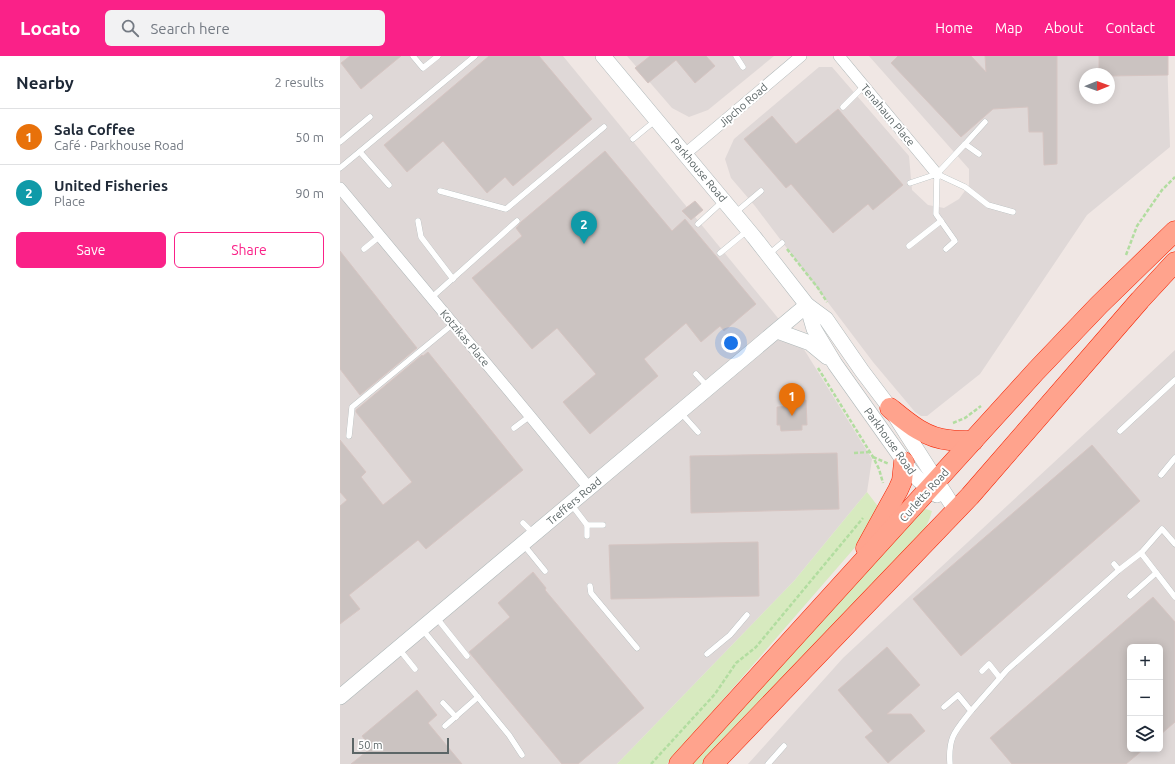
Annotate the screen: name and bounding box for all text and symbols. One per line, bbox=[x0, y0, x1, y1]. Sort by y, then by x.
search box bbox=[105, 10, 385, 46]
text: Locato bbox=[20, 17, 81, 39]
icon: search bbox=[119, 17, 141, 39]
text: Search here bbox=[151, 20, 230, 37]
text: Home bbox=[935, 20, 973, 36]
text: Map bbox=[995, 20, 1023, 36]
text: About bbox=[1045, 20, 1084, 36]
text: Contact bbox=[1106, 20, 1155, 36]
north arrow bbox=[1079, 68, 1115, 104]
text: Nearby bbox=[16, 73, 74, 92]
text: 2 results bbox=[274, 75, 324, 89]
street label: Jipcho Road bbox=[716, 81, 770, 129]
street label: Tenahaun Place bbox=[859, 82, 917, 148]
text: Sala Coffee bbox=[54, 121, 135, 138]
text: 1 bbox=[25, 130, 33, 144]
text: 50 m bbox=[295, 130, 324, 144]
street label: Parkhouse Road bbox=[669, 136, 729, 204]
text: Café · Parkhouse Road bbox=[54, 138, 184, 152]
text: United Fisheries bbox=[54, 177, 168, 194]
text: 2 bbox=[25, 186, 33, 200]
text: 90 m bbox=[295, 186, 324, 200]
text: Place bbox=[54, 194, 85, 208]
pin: 2 bbox=[571, 211, 597, 244]
button: Save bbox=[16, 232, 166, 268]
button: Share bbox=[174, 232, 324, 268]
street label: Kotzikas Place bbox=[438, 307, 492, 369]
your location bbox=[721, 333, 741, 353]
pin: 1 bbox=[779, 383, 805, 416]
street label: Parkhouse Road bbox=[862, 405, 918, 477]
street label: Curletts Road bbox=[897, 466, 951, 524]
street label: Treffers Road bbox=[544, 475, 604, 527]
map controls bbox=[1127, 644, 1163, 752]
button: + bbox=[1127, 644, 1163, 680]
button: − bbox=[1127, 680, 1163, 716]
button: layers bbox=[1127, 716, 1163, 752]
scale bar bbox=[352, 736, 449, 755]
text: 50 m bbox=[358, 739, 382, 751]

